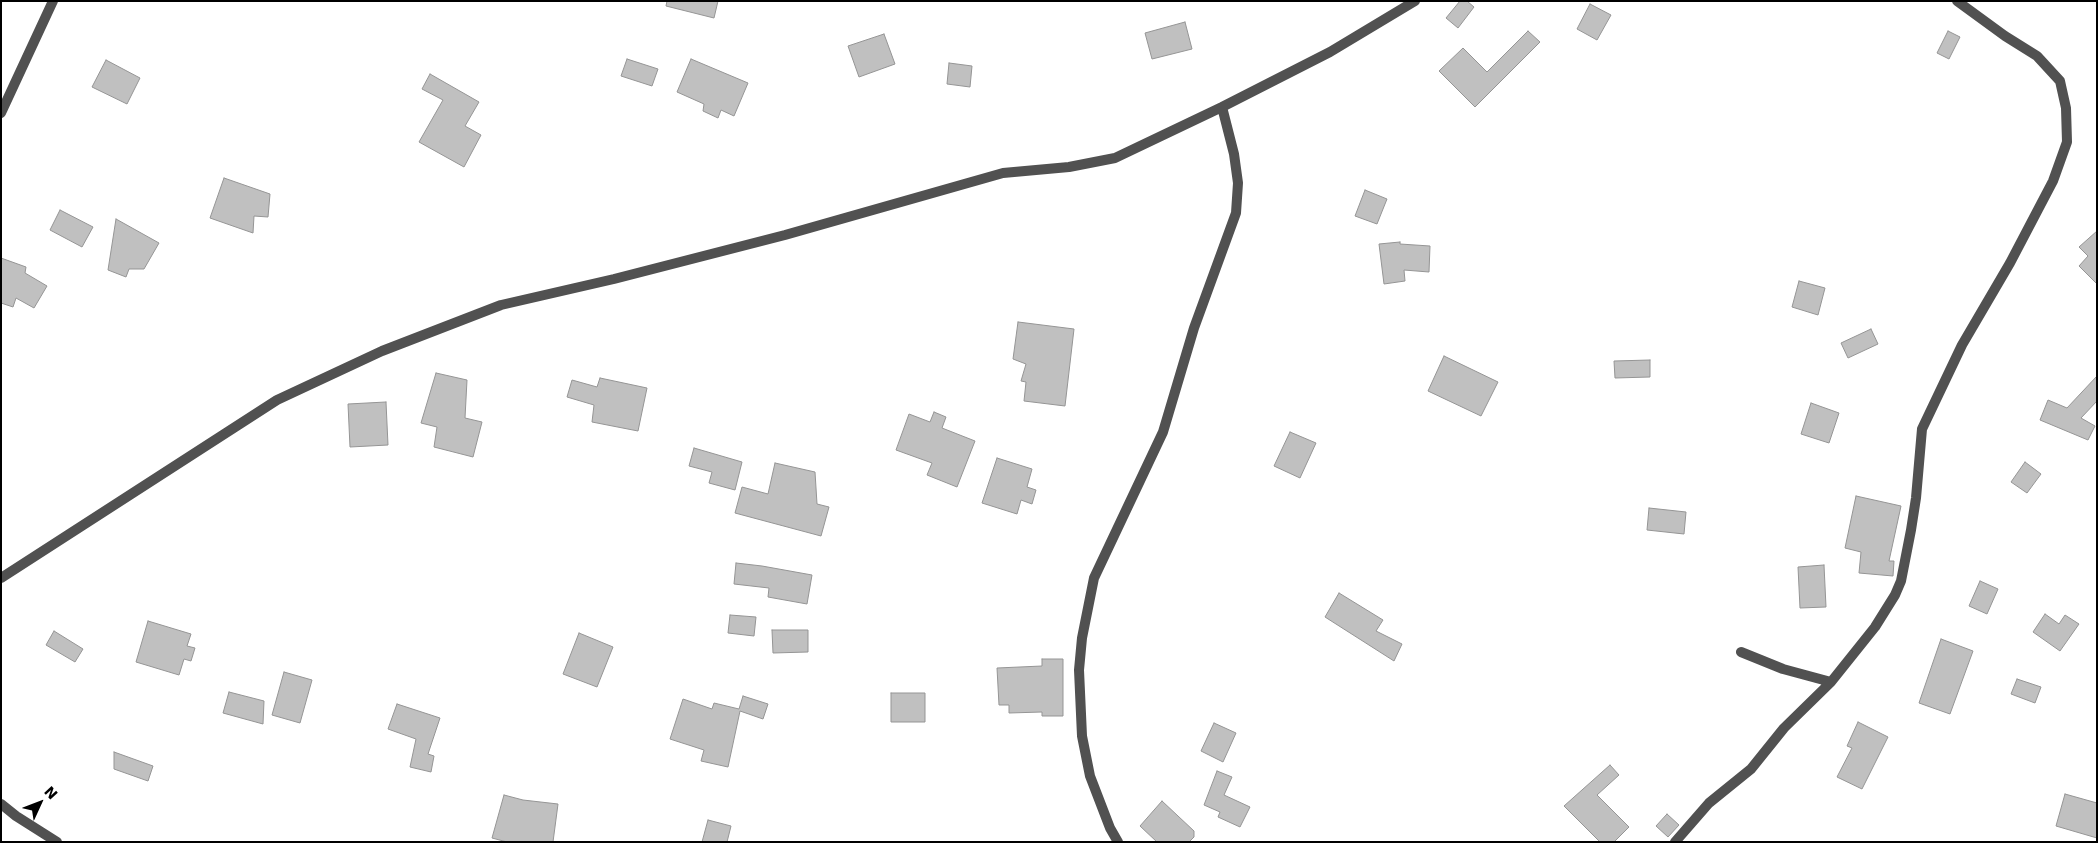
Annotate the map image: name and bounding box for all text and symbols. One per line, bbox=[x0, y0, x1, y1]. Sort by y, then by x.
north arrow bbox=[15, 778, 65, 828]
text: N bbox=[41, 783, 61, 803]

